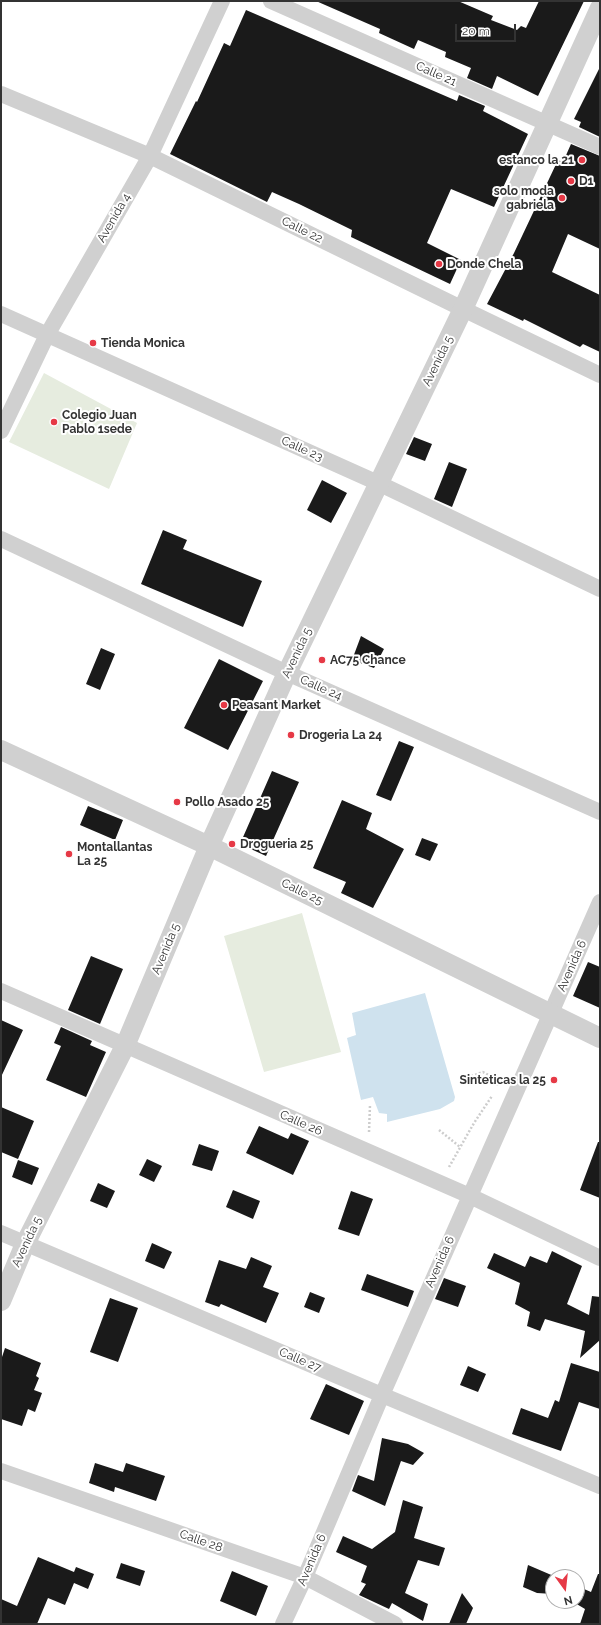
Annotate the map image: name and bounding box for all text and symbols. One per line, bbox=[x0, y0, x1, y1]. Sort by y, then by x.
scale bar bbox=[457, 16, 518, 42]
text: 20 m bbox=[462, 24, 490, 38]
street label: Calle 21 bbox=[414, 59, 458, 89]
place label: estanco la 21 bbox=[499, 153, 574, 167]
marker: estanco la 21 bbox=[577, 155, 587, 165]
place label: D1 bbox=[579, 174, 594, 188]
marker: D1 bbox=[566, 176, 576, 186]
place label: solo moda gabriela bbox=[494, 184, 554, 212]
street label: Avenida 4 bbox=[94, 191, 134, 245]
marker: solo moda gabriela bbox=[557, 193, 567, 203]
street label: Calle 22 bbox=[279, 214, 325, 246]
place label: Donde Chela bbox=[447, 257, 521, 271]
marker: Donde Chela bbox=[434, 259, 444, 269]
street label: Avenida 5 bbox=[420, 334, 456, 388]
place label: Tienda Monica bbox=[101, 336, 185, 350]
marker: Tienda Monica bbox=[88, 338, 98, 348]
place label: Colegio Juan Pablo 1sede bbox=[62, 408, 137, 436]
marker: Colegio Juan Pablo 1sede bbox=[49, 417, 59, 427]
street label: Calle 23 bbox=[279, 433, 325, 465]
street label: Avenida 5 bbox=[279, 625, 315, 681]
place label: AC75 Chance bbox=[330, 653, 406, 667]
marker: AC75 Chance bbox=[317, 655, 327, 665]
street label: Calle 24 bbox=[298, 672, 344, 704]
place label: Peasant Market bbox=[232, 698, 321, 712]
marker: Peasant Market bbox=[219, 700, 229, 710]
place label: Drogeria La 24 bbox=[299, 728, 382, 742]
marker: Drogeria La 24 bbox=[286, 730, 296, 740]
place label: Pollo Asado 25 bbox=[185, 795, 269, 809]
marker: Pollo Asado 25 bbox=[172, 797, 182, 807]
place label: Drogueria 25 bbox=[240, 837, 314, 851]
marker: Drogueria 25 bbox=[227, 839, 237, 849]
place label: Montallantas La 25 bbox=[77, 840, 152, 868]
marker: Montallantas La 25 bbox=[64, 849, 74, 859]
street label: Calle 25 bbox=[279, 876, 325, 908]
street label: Avenida 5 bbox=[149, 921, 183, 977]
street label: Avenida 6 bbox=[554, 938, 590, 994]
place label: Sinteticas la 25 bbox=[460, 1073, 546, 1087]
marker: Sinteticas la 25 bbox=[549, 1075, 559, 1085]
street label: Calle 26 bbox=[278, 1107, 324, 1139]
street label: Avenida 5 bbox=[9, 1214, 45, 1270]
street label: Avenida 6 bbox=[422, 1234, 458, 1290]
street label: Calle 27 bbox=[277, 1345, 323, 1375]
street label: Calle 28 bbox=[177, 1527, 225, 1555]
street label: Avenida 6 bbox=[295, 1532, 329, 1588]
north arrow bbox=[545, 1569, 585, 1609]
text: N bbox=[562, 1593, 574, 1607]

